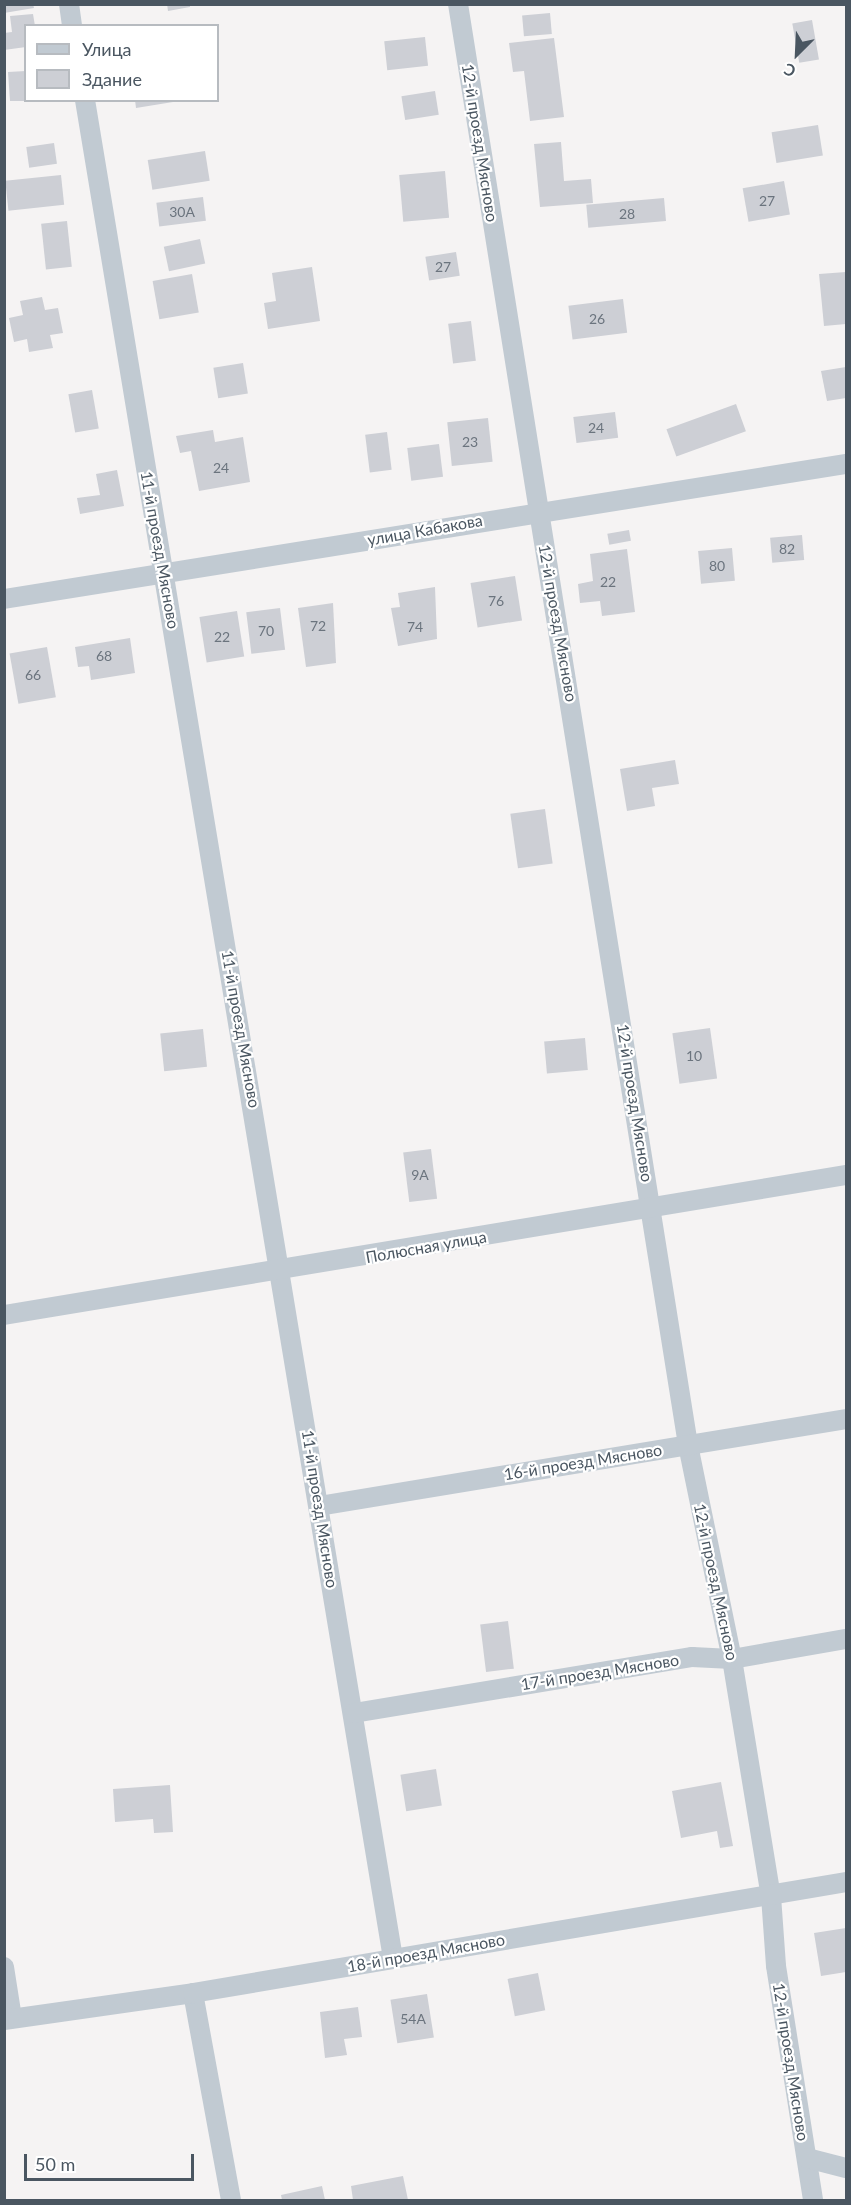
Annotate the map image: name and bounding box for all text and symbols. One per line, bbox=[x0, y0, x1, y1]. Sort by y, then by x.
legend bbox=[24, 24, 219, 102]
north arrow bbox=[767, 24, 827, 84]
text: Улица bbox=[82, 38, 132, 60]
text: С bbox=[781, 60, 798, 82]
street label: 12-й проезд Мясново bbox=[458, 63, 502, 223]
text: Здание bbox=[82, 68, 142, 90]
house number: 27 bbox=[759, 193, 775, 209]
house number: 30А bbox=[169, 204, 195, 220]
house number: 28 bbox=[619, 206, 635, 222]
house number: 27 bbox=[435, 259, 451, 275]
house number: 26 bbox=[589, 311, 605, 327]
house number: 24 bbox=[588, 420, 604, 436]
house number: 23 bbox=[462, 434, 478, 450]
house number: 24 bbox=[213, 460, 229, 476]
street label: 11-й проезд Мясново bbox=[137, 470, 183, 630]
street label: улица Кабакова bbox=[366, 510, 484, 550]
house number: 82 bbox=[779, 541, 795, 557]
street label: 12-й проезд Мясново bbox=[535, 543, 581, 703]
house number: 80 bbox=[709, 558, 725, 574]
house number: 22 bbox=[600, 574, 616, 590]
house number: 76 bbox=[488, 593, 504, 609]
house number: 72 bbox=[310, 618, 326, 634]
house number: 74 bbox=[407, 619, 423, 635]
house number: 70 bbox=[258, 623, 274, 639]
house number: 22 bbox=[214, 629, 230, 645]
house number: 68 bbox=[96, 648, 112, 664]
house number: 66 bbox=[25, 667, 41, 683]
street label: 11-й проезд Мясново bbox=[218, 949, 264, 1109]
street label: 12-й проезд Мясново bbox=[613, 1023, 657, 1183]
house number: 10 bbox=[686, 1048, 702, 1064]
house number: 9А bbox=[411, 1167, 429, 1183]
street label: Полюсная улица bbox=[364, 1227, 488, 1267]
street label: 11-й проезд Мясново bbox=[298, 1429, 342, 1589]
street label: 16-й проезд Мясново bbox=[503, 1440, 663, 1484]
street label: 12-й проезд Мясново bbox=[690, 1502, 742, 1662]
street label: 17-й проезд Мясново bbox=[520, 1650, 680, 1694]
street label: 18-й проезд Мясново bbox=[346, 1930, 506, 1976]
street label: 12-й проезд Мясново bbox=[769, 1982, 813, 2142]
house number: 54А bbox=[400, 2011, 426, 2027]
scale bar bbox=[27, 2142, 196, 2180]
text: 50 m bbox=[35, 2153, 75, 2175]

